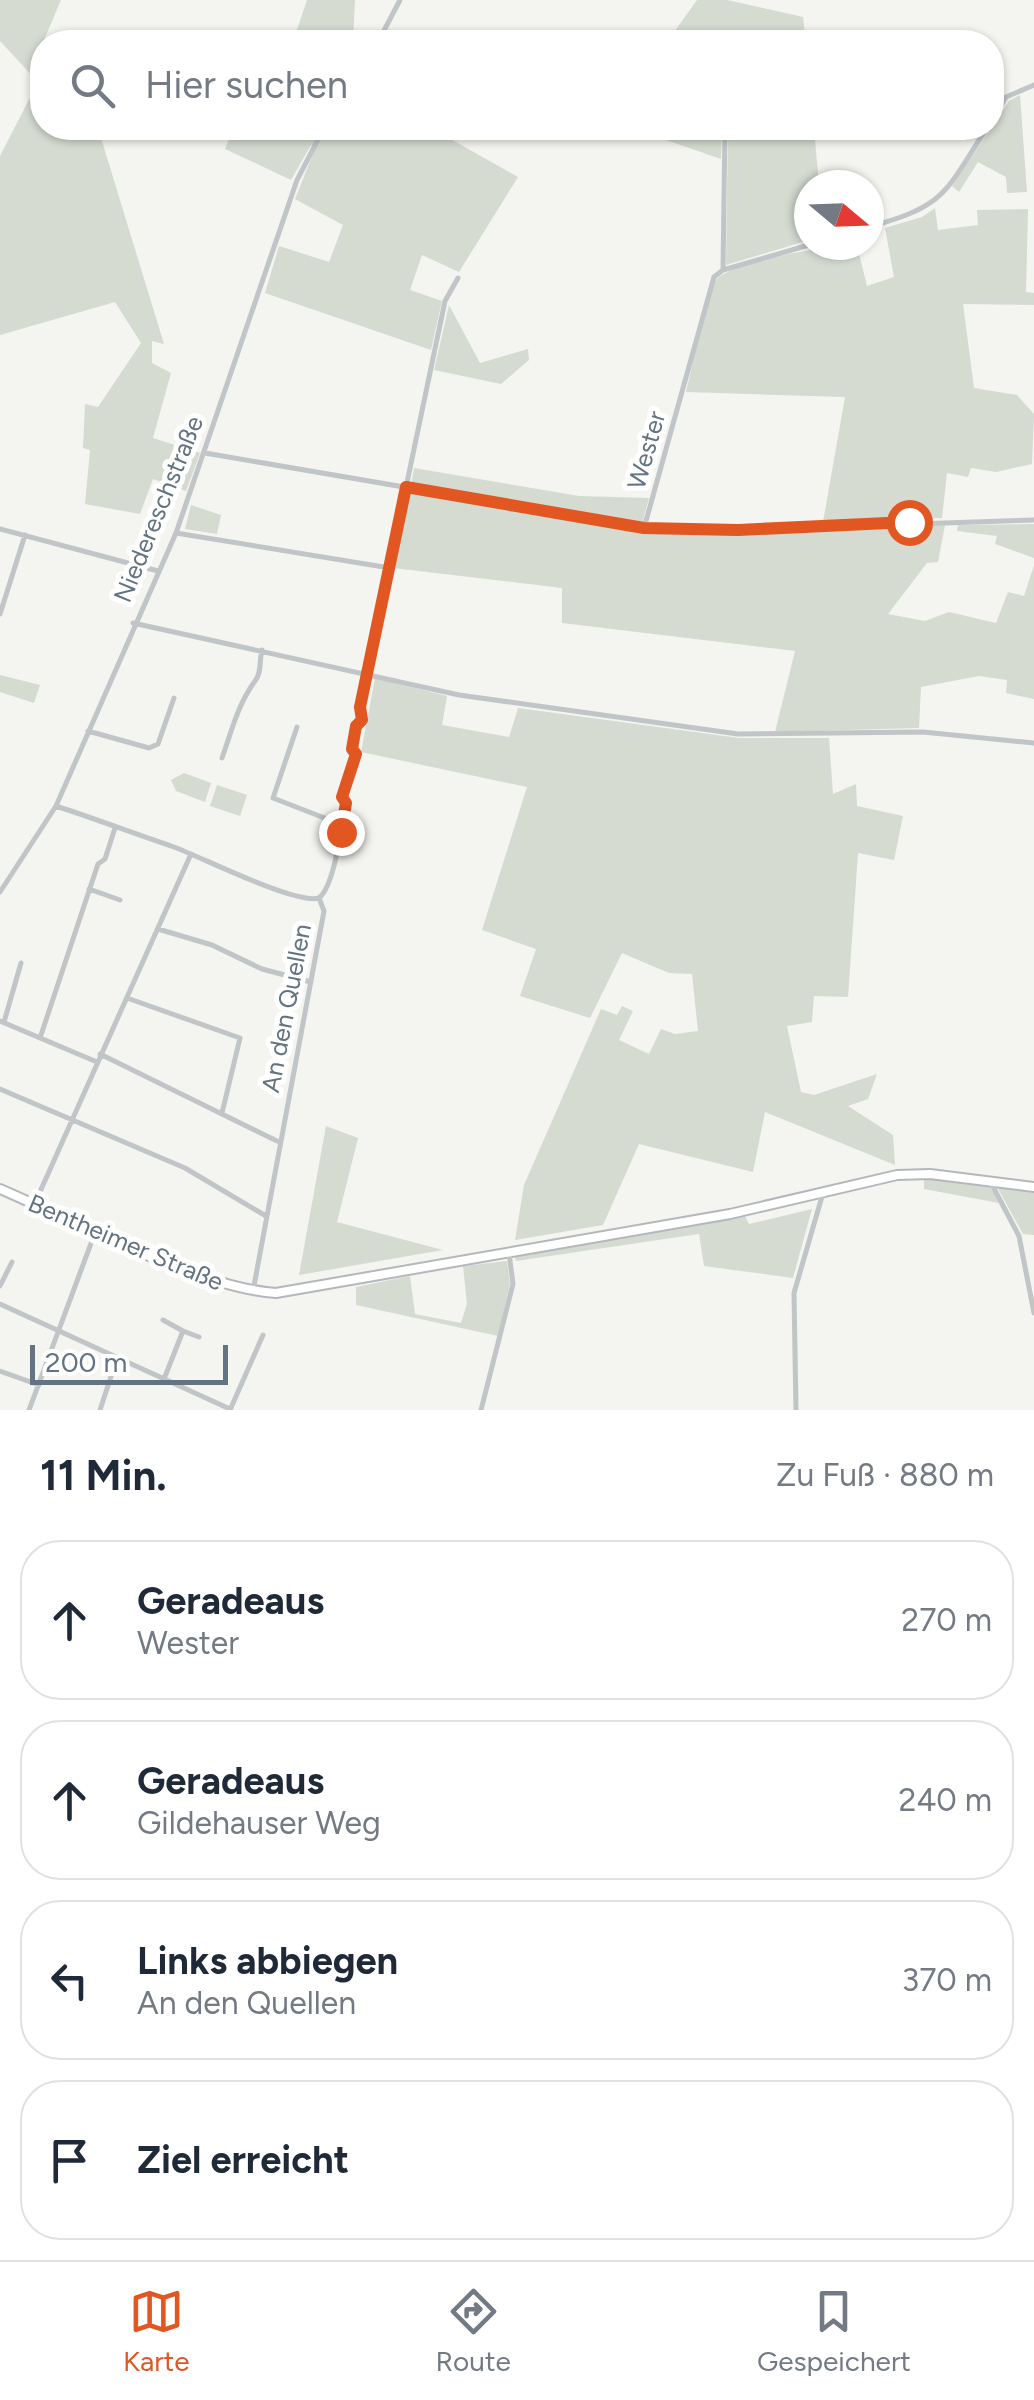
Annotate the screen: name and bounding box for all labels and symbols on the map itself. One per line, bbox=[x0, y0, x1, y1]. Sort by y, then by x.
north arrow bbox=[794, 170, 884, 260]
street label: Wester bbox=[621, 407, 672, 492]
street label: Niedereschstraße bbox=[107, 411, 209, 607]
route start bbox=[887, 500, 933, 546]
route end bbox=[319, 810, 365, 856]
street label: An den Quellen bbox=[255, 921, 317, 1095]
street label: Bentheimer Straße bbox=[24, 1187, 228, 1297]
scale bar bbox=[30, 1340, 228, 1384]

